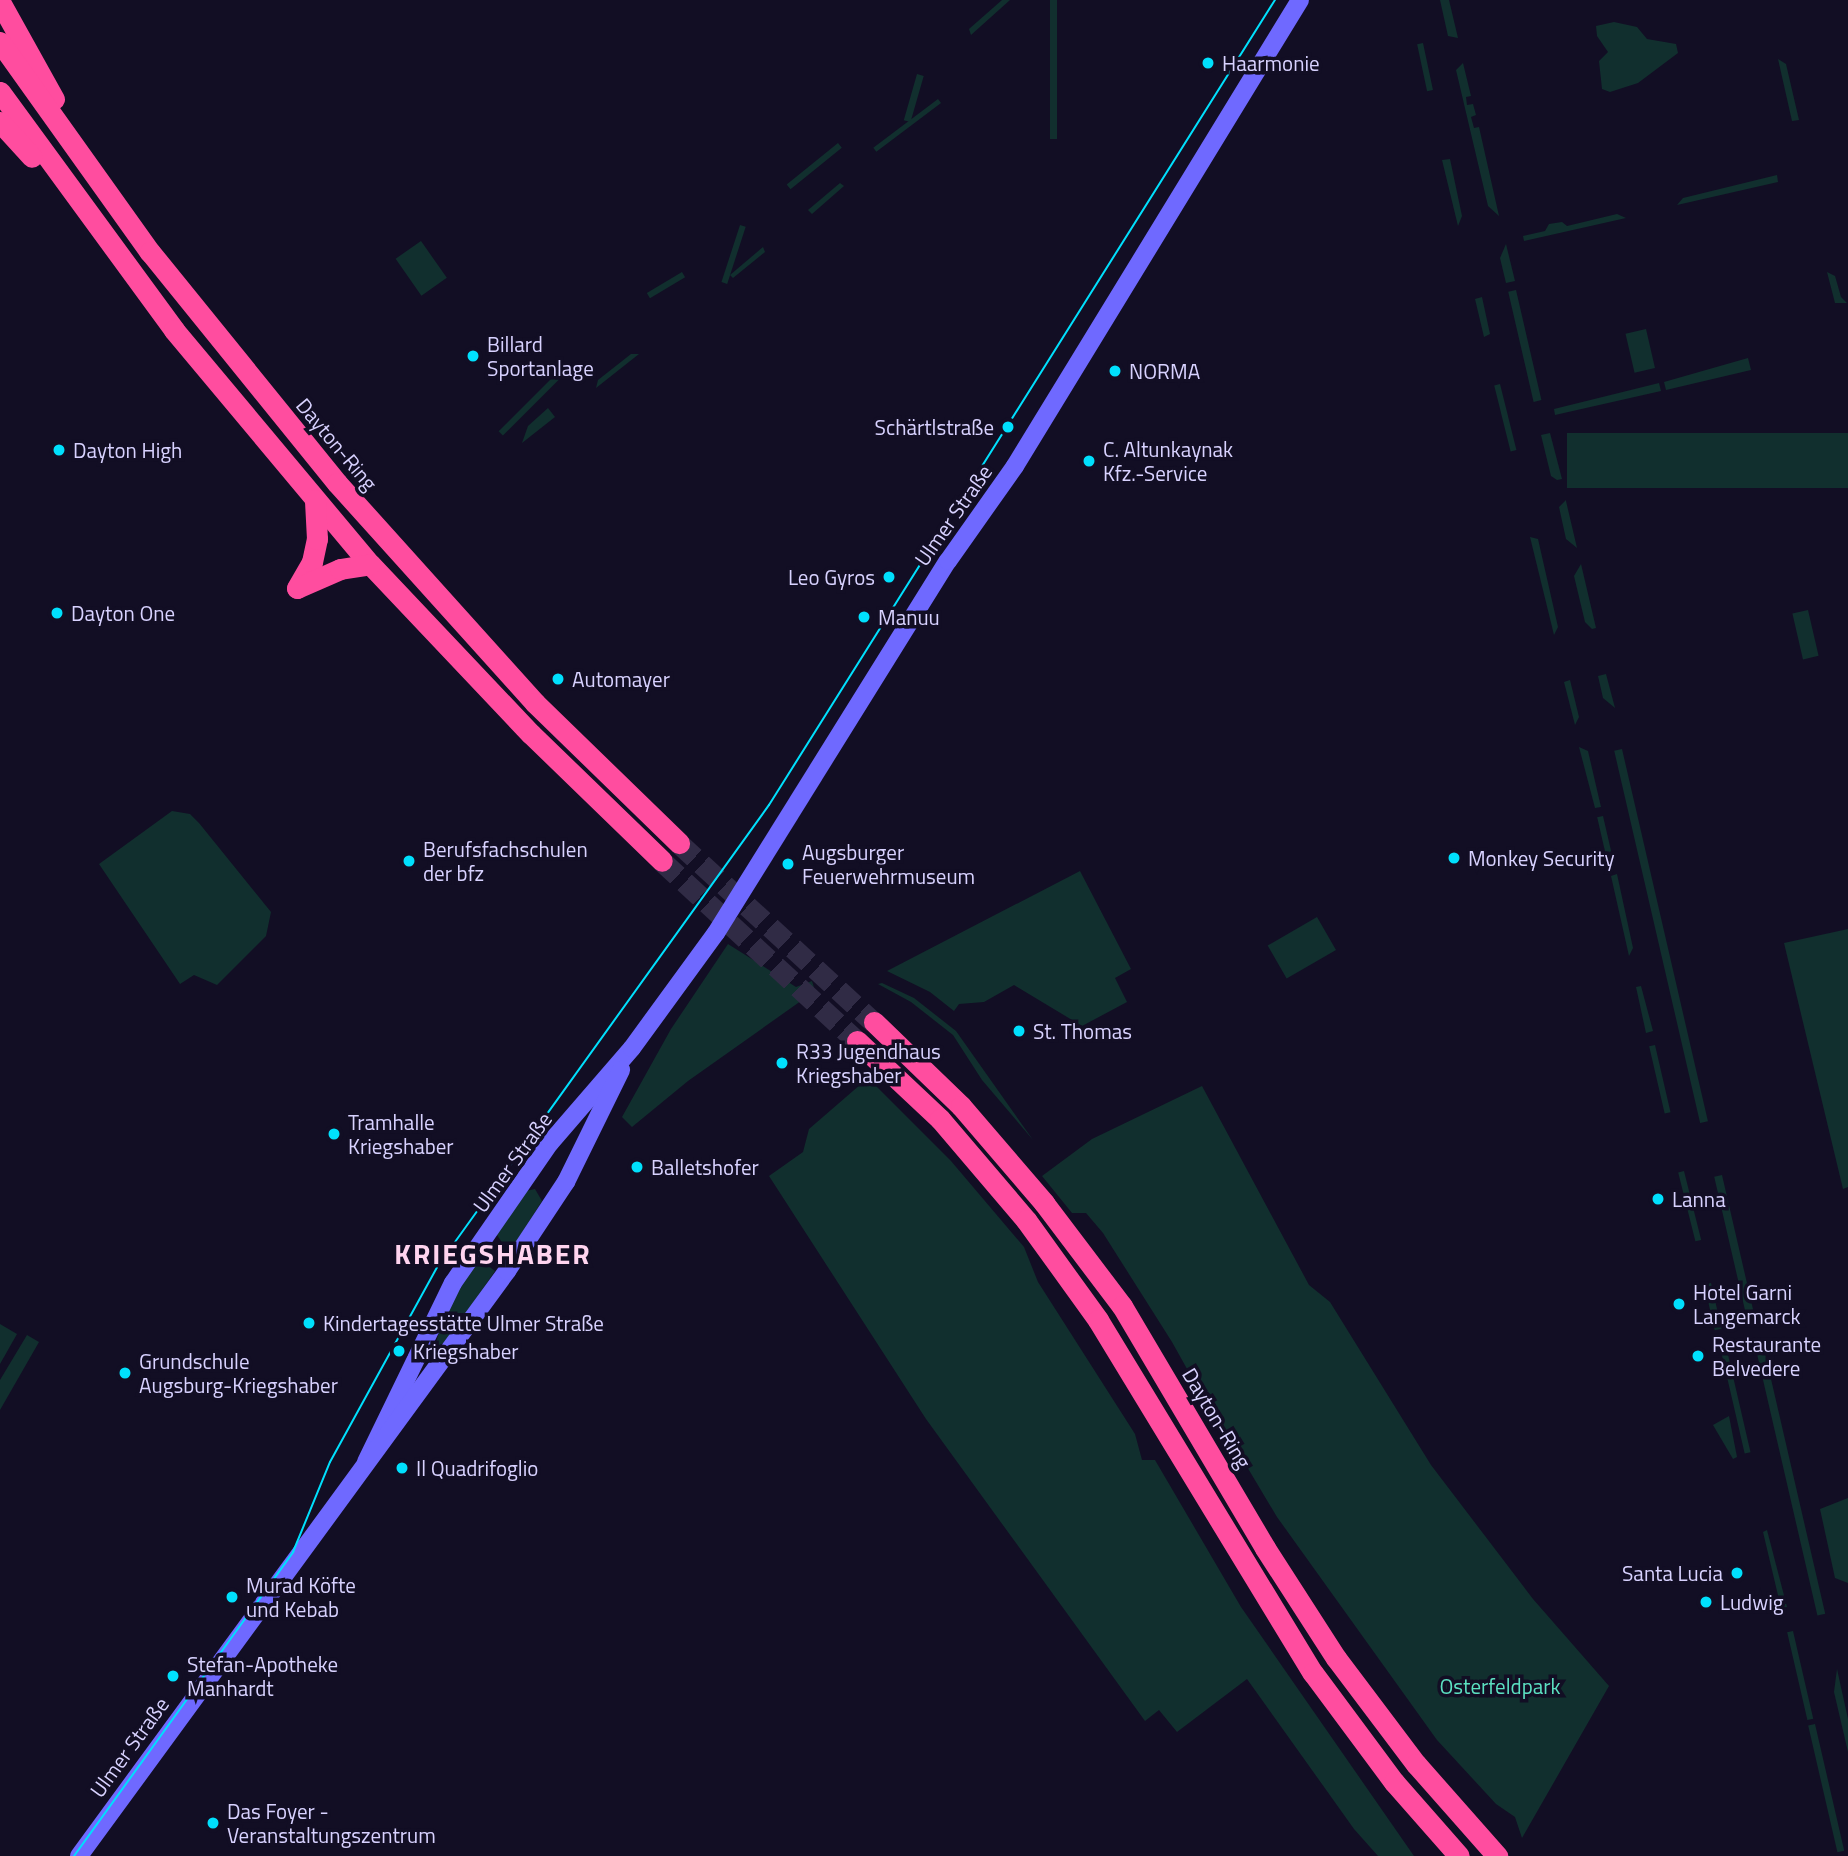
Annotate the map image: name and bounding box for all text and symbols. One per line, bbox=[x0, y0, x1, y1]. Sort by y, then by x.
place label: Haarmonie bbox=[1222, 50, 1320, 76]
marker: Haarmonie bbox=[1200, 55, 1216, 71]
place label: Billard Sportanlage bbox=[487, 331, 594, 381]
marker: Billard Sportanlage bbox=[465, 348, 481, 364]
place label: NORMA bbox=[1129, 358, 1200, 384]
marker: NORMA bbox=[1107, 363, 1123, 379]
street label: Dayton-Ring bbox=[291, 393, 383, 495]
place label: Schärtlstraße bbox=[875, 414, 994, 440]
marker: Schärtlstraße bbox=[1000, 419, 1016, 435]
place label: C. Altunkaynak Kfz.-Service bbox=[1103, 436, 1233, 486]
place label: Dayton High bbox=[73, 437, 182, 463]
marker: Dayton High bbox=[51, 442, 67, 458]
marker: C. Altunkaynak Kfz.-Service bbox=[1081, 453, 1097, 469]
street label: Ulmer Straße bbox=[909, 460, 997, 570]
place label: Leo Gyros bbox=[788, 564, 875, 590]
marker: Leo Gyros bbox=[881, 569, 897, 585]
place label: Dayton One bbox=[71, 600, 175, 626]
place label: Manuu bbox=[878, 604, 940, 630]
marker: Dayton One bbox=[49, 605, 65, 621]
marker: Manuu bbox=[856, 609, 872, 625]
place label: Automayer bbox=[572, 666, 670, 692]
marker: Automayer bbox=[550, 671, 566, 687]
place label: Berufsfachschulen der bfz bbox=[423, 836, 588, 886]
place label: Augsburger Feuerwehrmuseum bbox=[802, 839, 975, 889]
place label: Monkey Security bbox=[1468, 845, 1615, 871]
marker: Monkey Security bbox=[1446, 850, 1462, 866]
marker: Berufsfachschulen der bfz bbox=[401, 853, 417, 869]
marker: Augsburger Feuerwehrmuseum bbox=[780, 856, 796, 872]
place label: St. Thomas bbox=[1033, 1018, 1132, 1044]
marker: St. Thomas bbox=[1011, 1023, 1027, 1039]
place label: R33 Jugendhaus Kriegshaber bbox=[796, 1038, 941, 1088]
marker: R33 Jugendhaus Kriegshaber bbox=[774, 1055, 790, 1071]
street label: Ulmer Straße bbox=[467, 1107, 557, 1217]
place label: Tramhalle Kriegshaber bbox=[348, 1109, 454, 1159]
marker: Tramhalle Kriegshaber bbox=[326, 1126, 342, 1142]
place label: Balletshofer bbox=[651, 1154, 759, 1180]
marker: Balletshofer bbox=[629, 1159, 645, 1175]
place label: Lanna bbox=[1672, 1186, 1726, 1212]
marker: Lanna bbox=[1650, 1191, 1666, 1207]
district label: KRIEGSHABER bbox=[396, 1237, 590, 1271]
place label: Hotel Garni Langemarck bbox=[1693, 1279, 1801, 1329]
marker: Hotel Garni Langemarck bbox=[1671, 1296, 1687, 1312]
place label: Kindertagesstätte Ulmer Straße bbox=[323, 1310, 604, 1336]
marker: Kindertagesstätte Ulmer Straße bbox=[301, 1315, 317, 1331]
place label: Restaurante Belvedere bbox=[1712, 1331, 1821, 1381]
place label: Kriegshaber bbox=[413, 1338, 519, 1364]
marker: Kriegshaber bbox=[391, 1343, 407, 1359]
place label: Grundschule Augsburg-Kriegshaber bbox=[139, 1348, 338, 1398]
marker: Restaurante Belvedere bbox=[1690, 1348, 1706, 1364]
street label: Dayton-Ring bbox=[1177, 1363, 1257, 1473]
marker: Grundschule Augsburg-Kriegshaber bbox=[117, 1365, 133, 1381]
place label: Il Quadrifoglio bbox=[416, 1455, 538, 1481]
marker: Il Quadrifoglio bbox=[394, 1460, 410, 1476]
place label: Santa Lucia bbox=[1622, 1560, 1723, 1586]
marker: Santa Lucia bbox=[1729, 1565, 1745, 1581]
place label: Murad Köfte und Kebab bbox=[246, 1572, 356, 1622]
marker: Murad Köfte und Kebab bbox=[224, 1589, 240, 1605]
place label: Ludwig bbox=[1720, 1589, 1784, 1615]
marker: Ludwig bbox=[1698, 1594, 1714, 1610]
place label: Stefan-Apotheke Manhardt bbox=[187, 1651, 338, 1701]
marker: Stefan-Apotheke Manhardt bbox=[165, 1668, 181, 1684]
park label: Osterfeldpark bbox=[1439, 1673, 1561, 1699]
street label: Ulmer Straße bbox=[84, 1692, 174, 1802]
place label: Das Foyer - Veranstaltungszentrum bbox=[227, 1798, 436, 1848]
marker: Das Foyer - Veranstaltungszentrum bbox=[205, 1815, 221, 1831]

